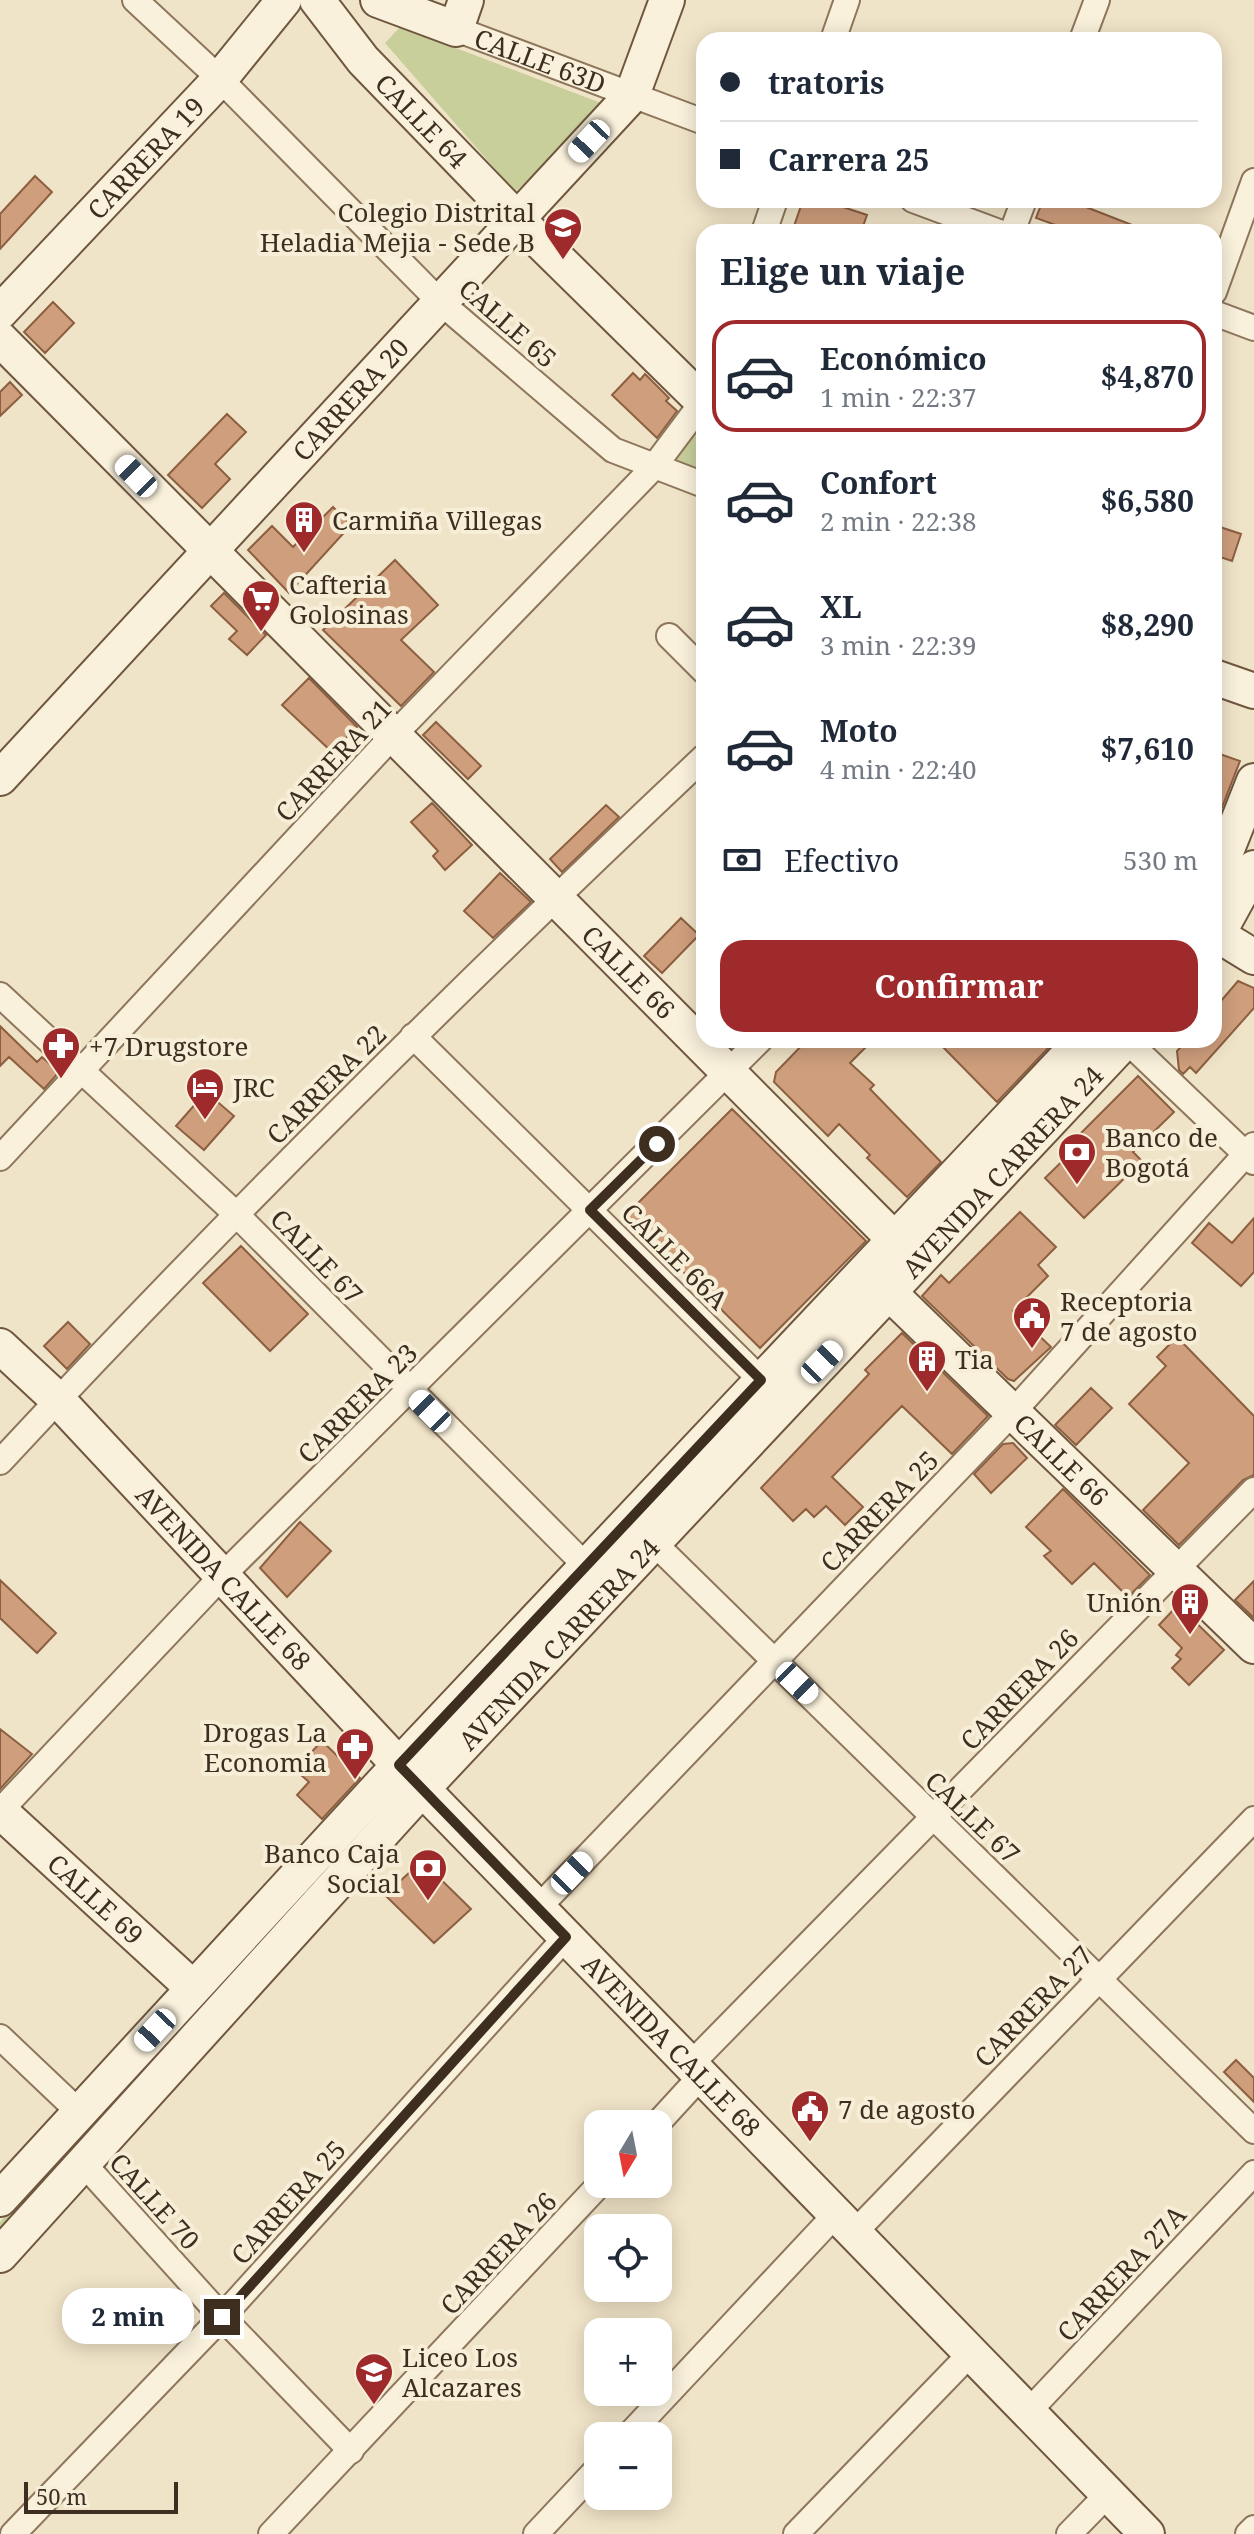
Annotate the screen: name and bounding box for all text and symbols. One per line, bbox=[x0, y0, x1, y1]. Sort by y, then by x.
street label: CALLE 63D bbox=[469, 20, 611, 102]
text: tratoris bbox=[768, 62, 885, 103]
street label: CALLE 64 bbox=[367, 65, 476, 176]
street label: CARRERA 19 bbox=[79, 89, 212, 227]
car bbox=[564, 115, 614, 167]
text: Carrera 25 bbox=[768, 139, 929, 180]
place label: Colegio Distrital Heladia Mejia - Sede B bbox=[260, 194, 535, 260]
school or university icon: Colegio Distrital Heladia Mejia - Sede B bbox=[542, 206, 584, 261]
text: Elige un viaje bbox=[720, 247, 965, 296]
street label: CALLE 65 bbox=[451, 270, 565, 376]
street label: CARRERA 20 bbox=[284, 330, 417, 469]
text: Económico bbox=[820, 338, 987, 379]
icon: car bbox=[724, 340, 796, 412]
text: $4,870 bbox=[1100, 356, 1194, 397]
text: 1 min · 22:37 bbox=[820, 379, 977, 415]
car bbox=[111, 451, 161, 501]
text: Confort bbox=[820, 462, 937, 503]
icon: car bbox=[724, 464, 796, 536]
text: $6,580 bbox=[1100, 480, 1194, 521]
building icon: Carmiña Villegas bbox=[283, 499, 325, 554]
place label: Carmiña Villegas bbox=[332, 502, 542, 538]
text: 2 min · 22:38 bbox=[820, 503, 977, 539]
place label: Cafteria Golosinas bbox=[289, 566, 409, 632]
supermarket icon: Cafteria Golosinas bbox=[240, 578, 282, 633]
text: XL bbox=[820, 586, 862, 627]
icon: car bbox=[724, 588, 796, 660]
text: $8,290 bbox=[1100, 604, 1194, 645]
text: 3 min · 22:39 bbox=[820, 627, 977, 663]
street label: CARRERA 21 bbox=[267, 691, 399, 829]
text: Moto bbox=[820, 710, 898, 751]
icon: car bbox=[724, 712, 796, 784]
text: $7,610 bbox=[1100, 728, 1194, 769]
text: 4 min · 22:40 bbox=[820, 751, 977, 787]
icon: cash bbox=[720, 838, 764, 882]
text: Efectivo bbox=[784, 840, 899, 881]
text: 530 m bbox=[1123, 842, 1198, 878]
street label: CALLE 66 bbox=[574, 917, 683, 1027]
button: Confirmar bbox=[720, 940, 1198, 1032]
street label: CARRERA 22 bbox=[258, 1016, 394, 1152]
pharmacy icon: +7 Drugstore bbox=[40, 1025, 82, 1080]
place label: +7 Drugstore bbox=[89, 1028, 249, 1064]
street label: AVENIDA CARRERA 24 bbox=[894, 1057, 1111, 1286]
hotel icon: JRC bbox=[184, 1066, 226, 1121]
place label: JRC bbox=[232, 1069, 275, 1105]
place label: Banco de Bogotá bbox=[1105, 1119, 1218, 1185]
route start bbox=[639, 1126, 675, 1162]
bank icon: Banco de Bogotá bbox=[1056, 1131, 1098, 1186]
street label: CALLE 66A bbox=[614, 1195, 737, 1318]
street label: CALLE 67 bbox=[263, 1201, 371, 1311]
place label: Receptoria 7 de agosto bbox=[1060, 1283, 1197, 1349]
public building icon: Receptoria 7 de agosto bbox=[1011, 1295, 1053, 1350]
street label: CARRERA 23 bbox=[289, 1335, 425, 1471]
car bbox=[797, 1336, 847, 1388]
building icon: Tia bbox=[906, 1338, 948, 1393]
place label: Tia bbox=[955, 1341, 994, 1377]
car bbox=[405, 1386, 455, 1436]
street label: CALLE 66 bbox=[1006, 1405, 1117, 1514]
street label: CARRERA 25 bbox=[812, 1442, 946, 1580]
street label: AVENIDA CALLE 68 bbox=[128, 1477, 319, 1678]
street label: AVENIDA CARRERA 24 bbox=[450, 1530, 667, 1758]
building icon: Unión bbox=[1169, 1581, 1211, 1636]
place label: Unión bbox=[1086, 1584, 1162, 1620]
street label: CARRERA 26 bbox=[952, 1620, 1086, 1758]
car bbox=[771, 1658, 823, 1708]
place label: Drogas La Economia bbox=[203, 1714, 327, 1780]
pharmacy icon: Drogas La Economia bbox=[334, 1726, 376, 1781]
street label: CALLE 67 bbox=[918, 1763, 1028, 1871]
place label: Banco Caja Social bbox=[264, 1835, 400, 1901]
street label: CALLE 69 bbox=[40, 1845, 152, 1952]
bank icon: Banco Caja Social bbox=[407, 1847, 449, 1902]
car bbox=[547, 1847, 597, 1899]
street label: CARRERA 27 bbox=[966, 1937, 1100, 2075]
street label: AVENIDA CALLE 68 bbox=[575, 1946, 769, 2145]
car bbox=[130, 2004, 180, 2056]
public building icon: 7 de agosto bbox=[789, 2088, 831, 2143]
place label: 7 de agosto bbox=[838, 2091, 975, 2127]
north arrow bbox=[584, 2110, 672, 2198]
map controls bbox=[584, 2110, 672, 2510]
street label: CARRERA 25 bbox=[222, 2132, 354, 2272]
street label: CALLE 70 bbox=[102, 2145, 208, 2257]
street label: CARRERA 26 bbox=[432, 2184, 564, 2322]
street label: CARRERA 27A bbox=[1048, 2197, 1194, 2349]
button: locate bbox=[584, 2214, 672, 2302]
callout: 2 min bbox=[62, 2289, 194, 2345]
text: 2 min bbox=[91, 2298, 165, 2334]
route end bbox=[204, 2299, 240, 2335]
button: + bbox=[584, 2318, 672, 2406]
place label: Liceo Los Alcazares bbox=[402, 2339, 522, 2405]
school or university icon: Liceo Los Alcazares bbox=[353, 2351, 395, 2406]
button: − bbox=[584, 2422, 672, 2510]
scale bar bbox=[24, 2478, 178, 2514]
text: 50 m bbox=[36, 2481, 87, 2511]

